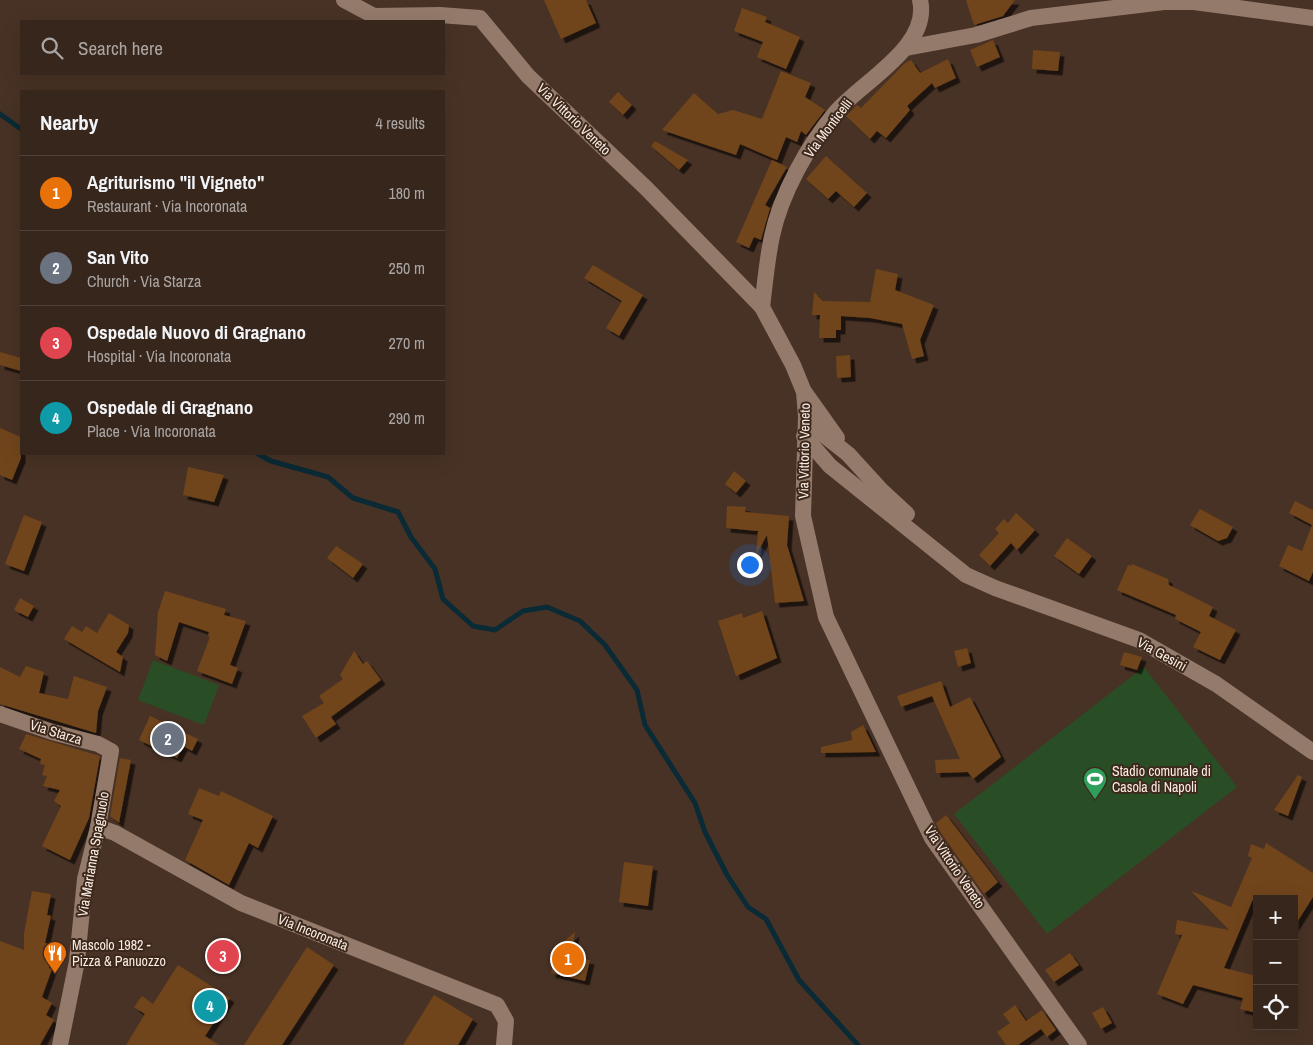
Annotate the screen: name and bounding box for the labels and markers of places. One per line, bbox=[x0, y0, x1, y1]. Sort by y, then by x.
pin: 2 bbox=[152, 720, 184, 758]
place label: Stadio comunale di Casola di Napoli bbox=[1112, 762, 1211, 796]
sports icon: Stadio comunale di Casola di Napoli bbox=[1082, 766, 1108, 800]
place label: Mascolo 1982 - Pizza & Panuozzo bbox=[72, 936, 166, 970]
pin: 3 bbox=[207, 937, 239, 975]
restaurant icon: Mascolo 1982 - Pizza & Panuozzo bbox=[42, 940, 68, 974]
pin: 1 bbox=[552, 940, 584, 978]
pin: 4 bbox=[194, 987, 226, 1025]

